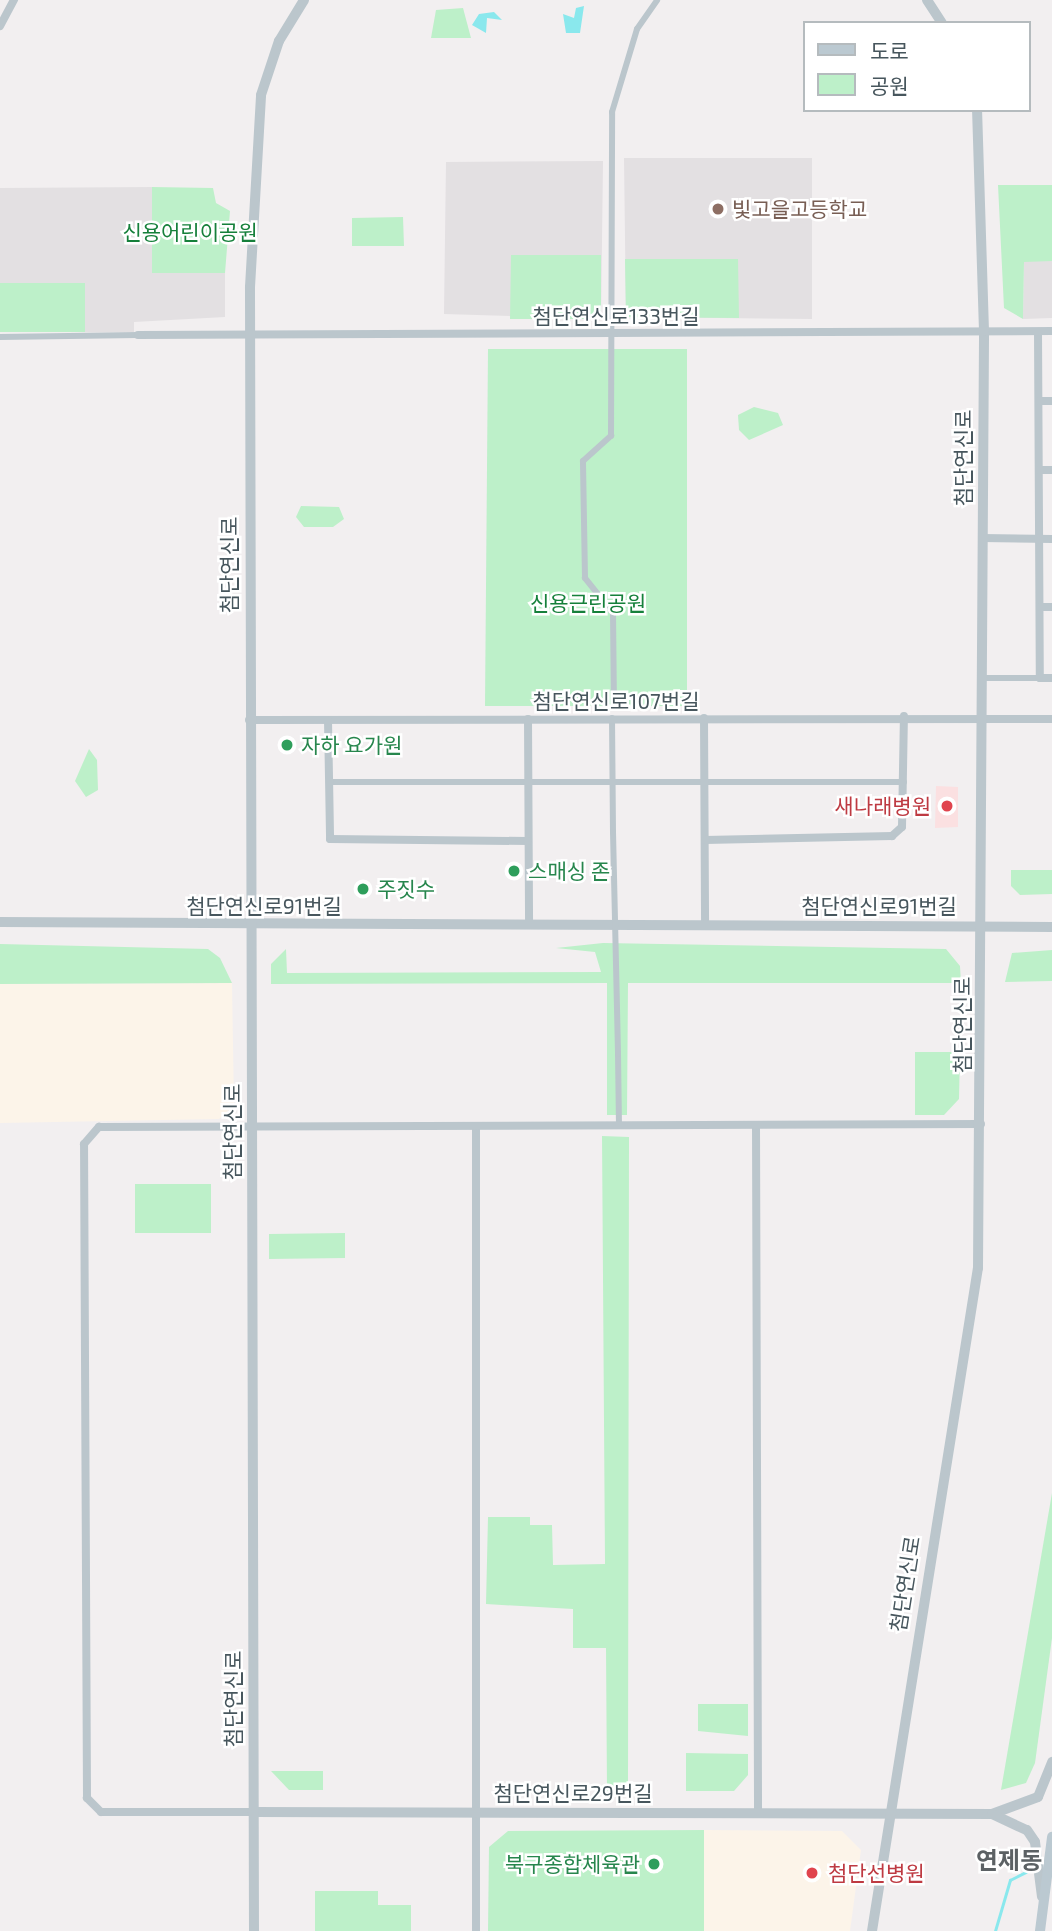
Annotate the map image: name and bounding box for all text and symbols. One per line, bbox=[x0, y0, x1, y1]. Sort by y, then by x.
legend bbox=[804, 21, 1031, 112]
text: 도로 bbox=[870, 38, 909, 63]
text: 공원 bbox=[870, 73, 909, 98]
place label: 빛고을고등학교 bbox=[732, 196, 867, 222]
marker: 빛고을고등학교 bbox=[710, 201, 726, 217]
park label: 신용어린이공원 bbox=[122, 219, 258, 245]
street label: 첨단연신로133번길 bbox=[533, 303, 699, 329]
street label: 첨단연신로 bbox=[950, 410, 976, 506]
street label: 첨단연신로 bbox=[216, 517, 242, 613]
park label: 신용근린공원 bbox=[530, 590, 646, 616]
street label: 첨단연신로107번길 bbox=[532, 688, 700, 714]
place label: 자하 요가원 bbox=[301, 732, 402, 758]
marker: 자하 요가원 bbox=[279, 737, 295, 753]
place label: 새나래병원 bbox=[834, 793, 931, 819]
marker: 새나래병원 bbox=[937, 796, 957, 816]
place label: 스매싱 존 bbox=[528, 858, 610, 884]
marker: 스매싱 존 bbox=[506, 863, 522, 879]
place label: 주짓수 bbox=[377, 876, 435, 902]
marker: 주짓수 bbox=[355, 881, 371, 897]
street label: 첨단연신로91번길 bbox=[186, 893, 342, 919]
street label: 첨단연신로91번길 bbox=[801, 893, 957, 919]
street label: 첨단연신로 bbox=[949, 977, 975, 1073]
street label: 첨단연신로 bbox=[219, 1084, 245, 1180]
street label: 첨단연신로 bbox=[885, 1534, 925, 1634]
street label: 첨단연신로 bbox=[220, 1651, 246, 1747]
street label: 첨단연신로29번길 bbox=[493, 1780, 653, 1806]
district label: 연제동 bbox=[976, 1846, 1042, 1874]
place label: 북구종합체육관 bbox=[505, 1851, 640, 1877]
marker: 북구종합체육관 bbox=[646, 1856, 662, 1872]
place label: 첨단선병원 bbox=[828, 1860, 925, 1886]
marker: 첨단선병원 bbox=[802, 1863, 822, 1883]

